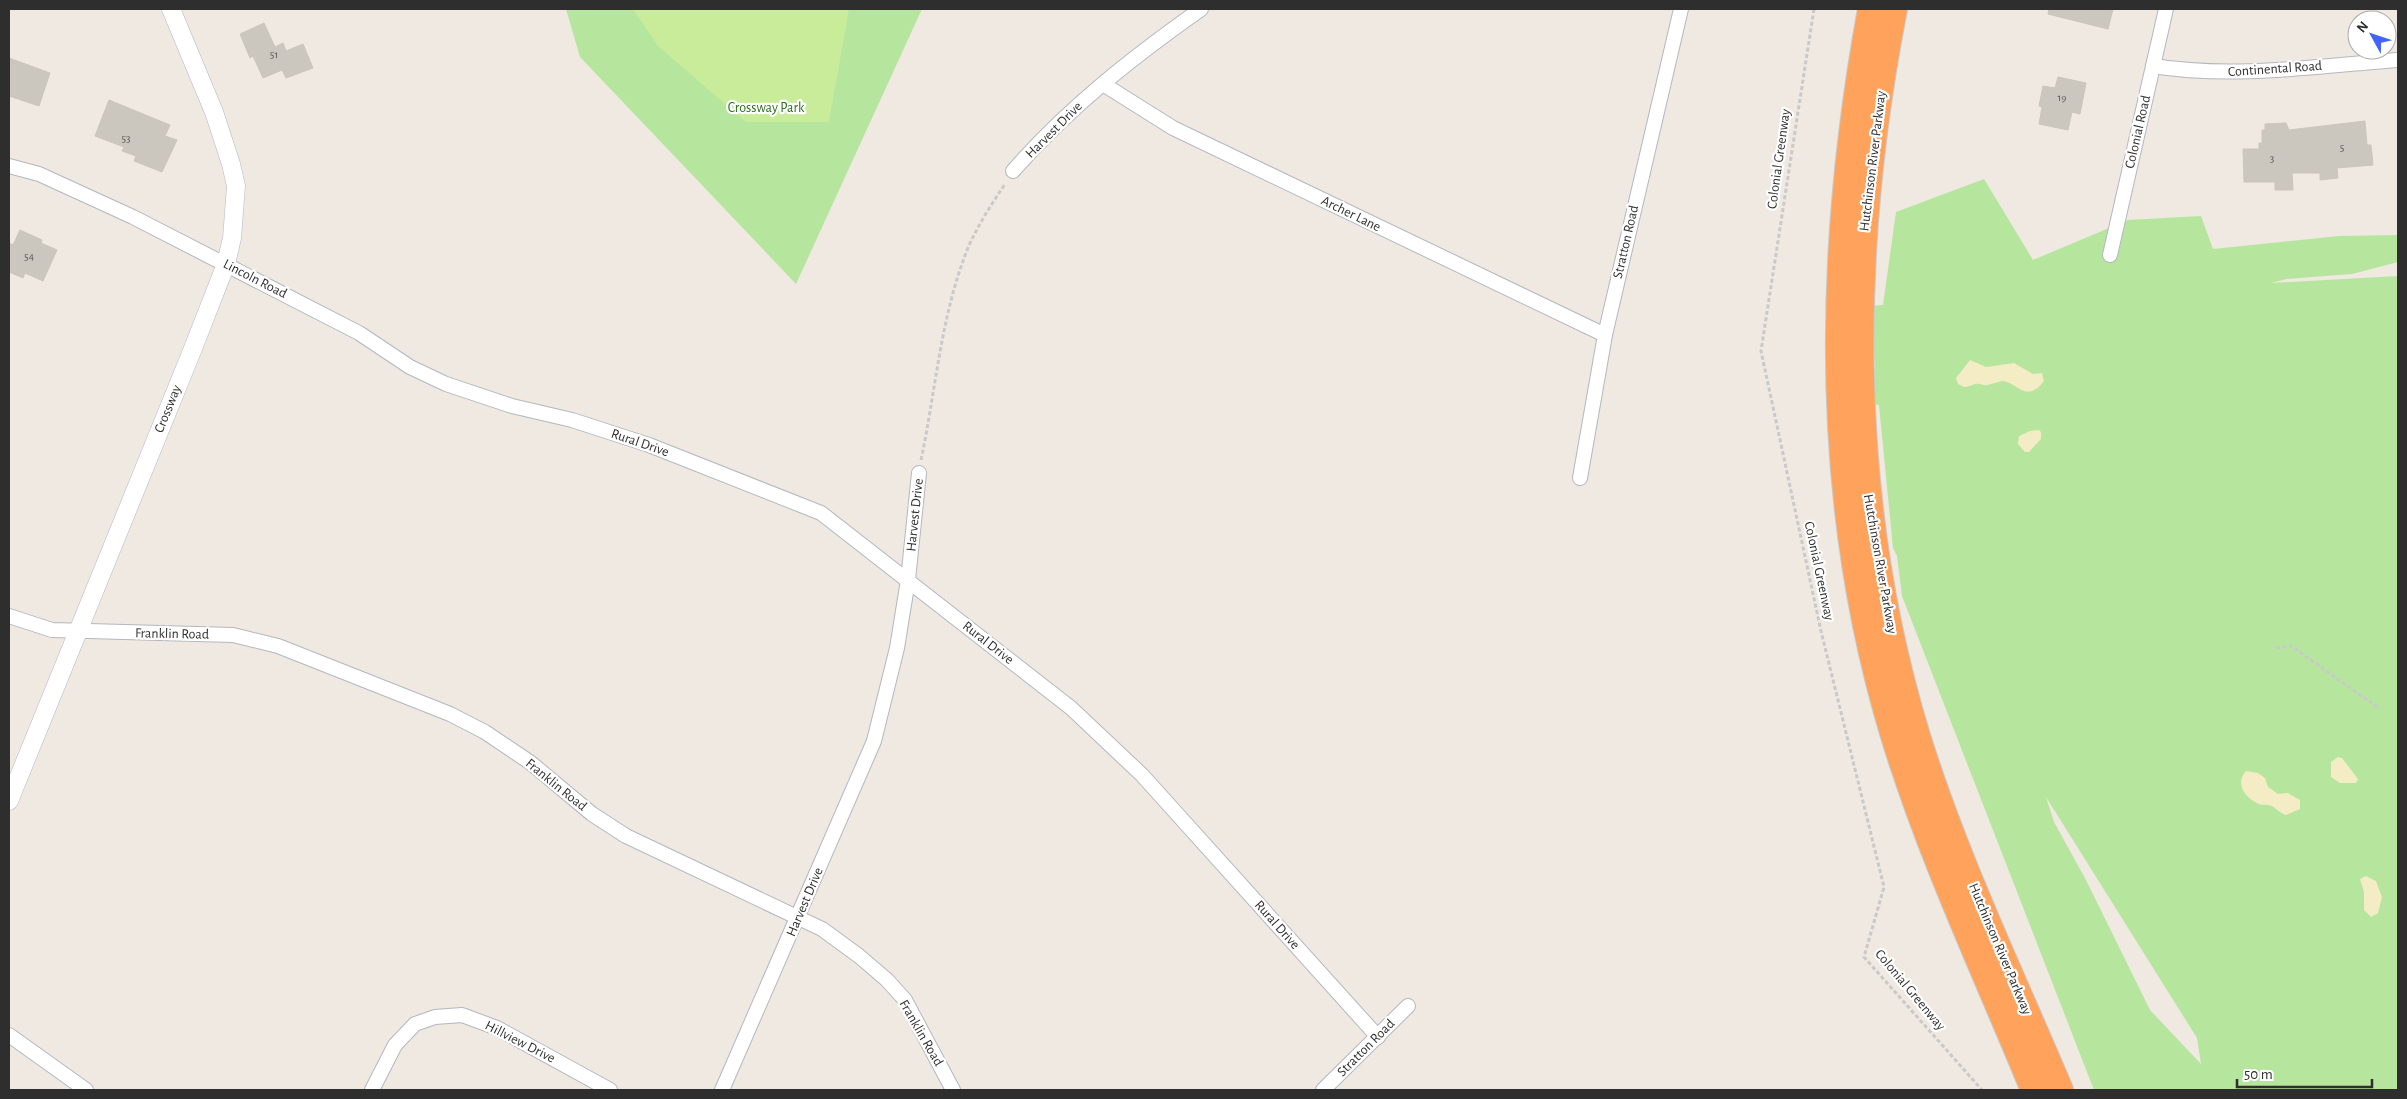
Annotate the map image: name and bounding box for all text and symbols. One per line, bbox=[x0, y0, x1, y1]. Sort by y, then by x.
north arrow bbox=[2347, 10, 2397, 60]
text: N bbox=[2354, 19, 2371, 36]
house number: 51 bbox=[270, 49, 278, 60]
street label: Continental Road bbox=[2227, 59, 2323, 79]
street label: Hutchinson River Parkway bbox=[1857, 90, 1889, 232]
house number: 19 bbox=[2058, 92, 2066, 103]
street label: Colonial Road bbox=[2123, 94, 2153, 170]
street label: Harvest Drive bbox=[1023, 99, 1085, 161]
park label: Crossway Park bbox=[728, 101, 805, 115]
street label: Colonial Greenway bbox=[1765, 108, 1793, 210]
house number: 53 bbox=[121, 133, 131, 144]
house number: 5 bbox=[2340, 142, 2345, 153]
house number: 3 bbox=[2270, 153, 2275, 164]
street label: Archer Lane bbox=[1319, 194, 1383, 234]
street label: Stratton Road bbox=[1611, 204, 1641, 280]
house number: 54 bbox=[24, 251, 34, 262]
street label: Lincoln Road bbox=[221, 257, 289, 301]
street label: Crossway bbox=[152, 383, 184, 435]
street label: Rural Drive bbox=[609, 427, 671, 459]
street label: Harvest Drive bbox=[904, 478, 926, 552]
street label: Hutchinson River Parkway bbox=[1861, 493, 1899, 635]
street label: Colonial Greenway bbox=[1802, 520, 1836, 622]
street label: Rural Drive bbox=[960, 619, 1016, 667]
street label: Franklin Road bbox=[135, 626, 209, 642]
street label: Franklin Road bbox=[523, 756, 589, 814]
street label: Harvest Drive bbox=[784, 865, 826, 939]
street label: Hutchinson River Parkway bbox=[1966, 881, 2034, 1017]
street label: Rural Drive bbox=[1252, 898, 1302, 952]
street label: Colonial Greenway bbox=[1872, 947, 1948, 1033]
street label: Franklin Road bbox=[896, 997, 946, 1069]
street label: Stratton Road bbox=[1335, 1017, 1397, 1079]
street label: Hillview Drive bbox=[483, 1018, 557, 1066]
scale bar bbox=[2237, 1056, 2372, 1088]
text: 50 m bbox=[2244, 1067, 2273, 1082]

